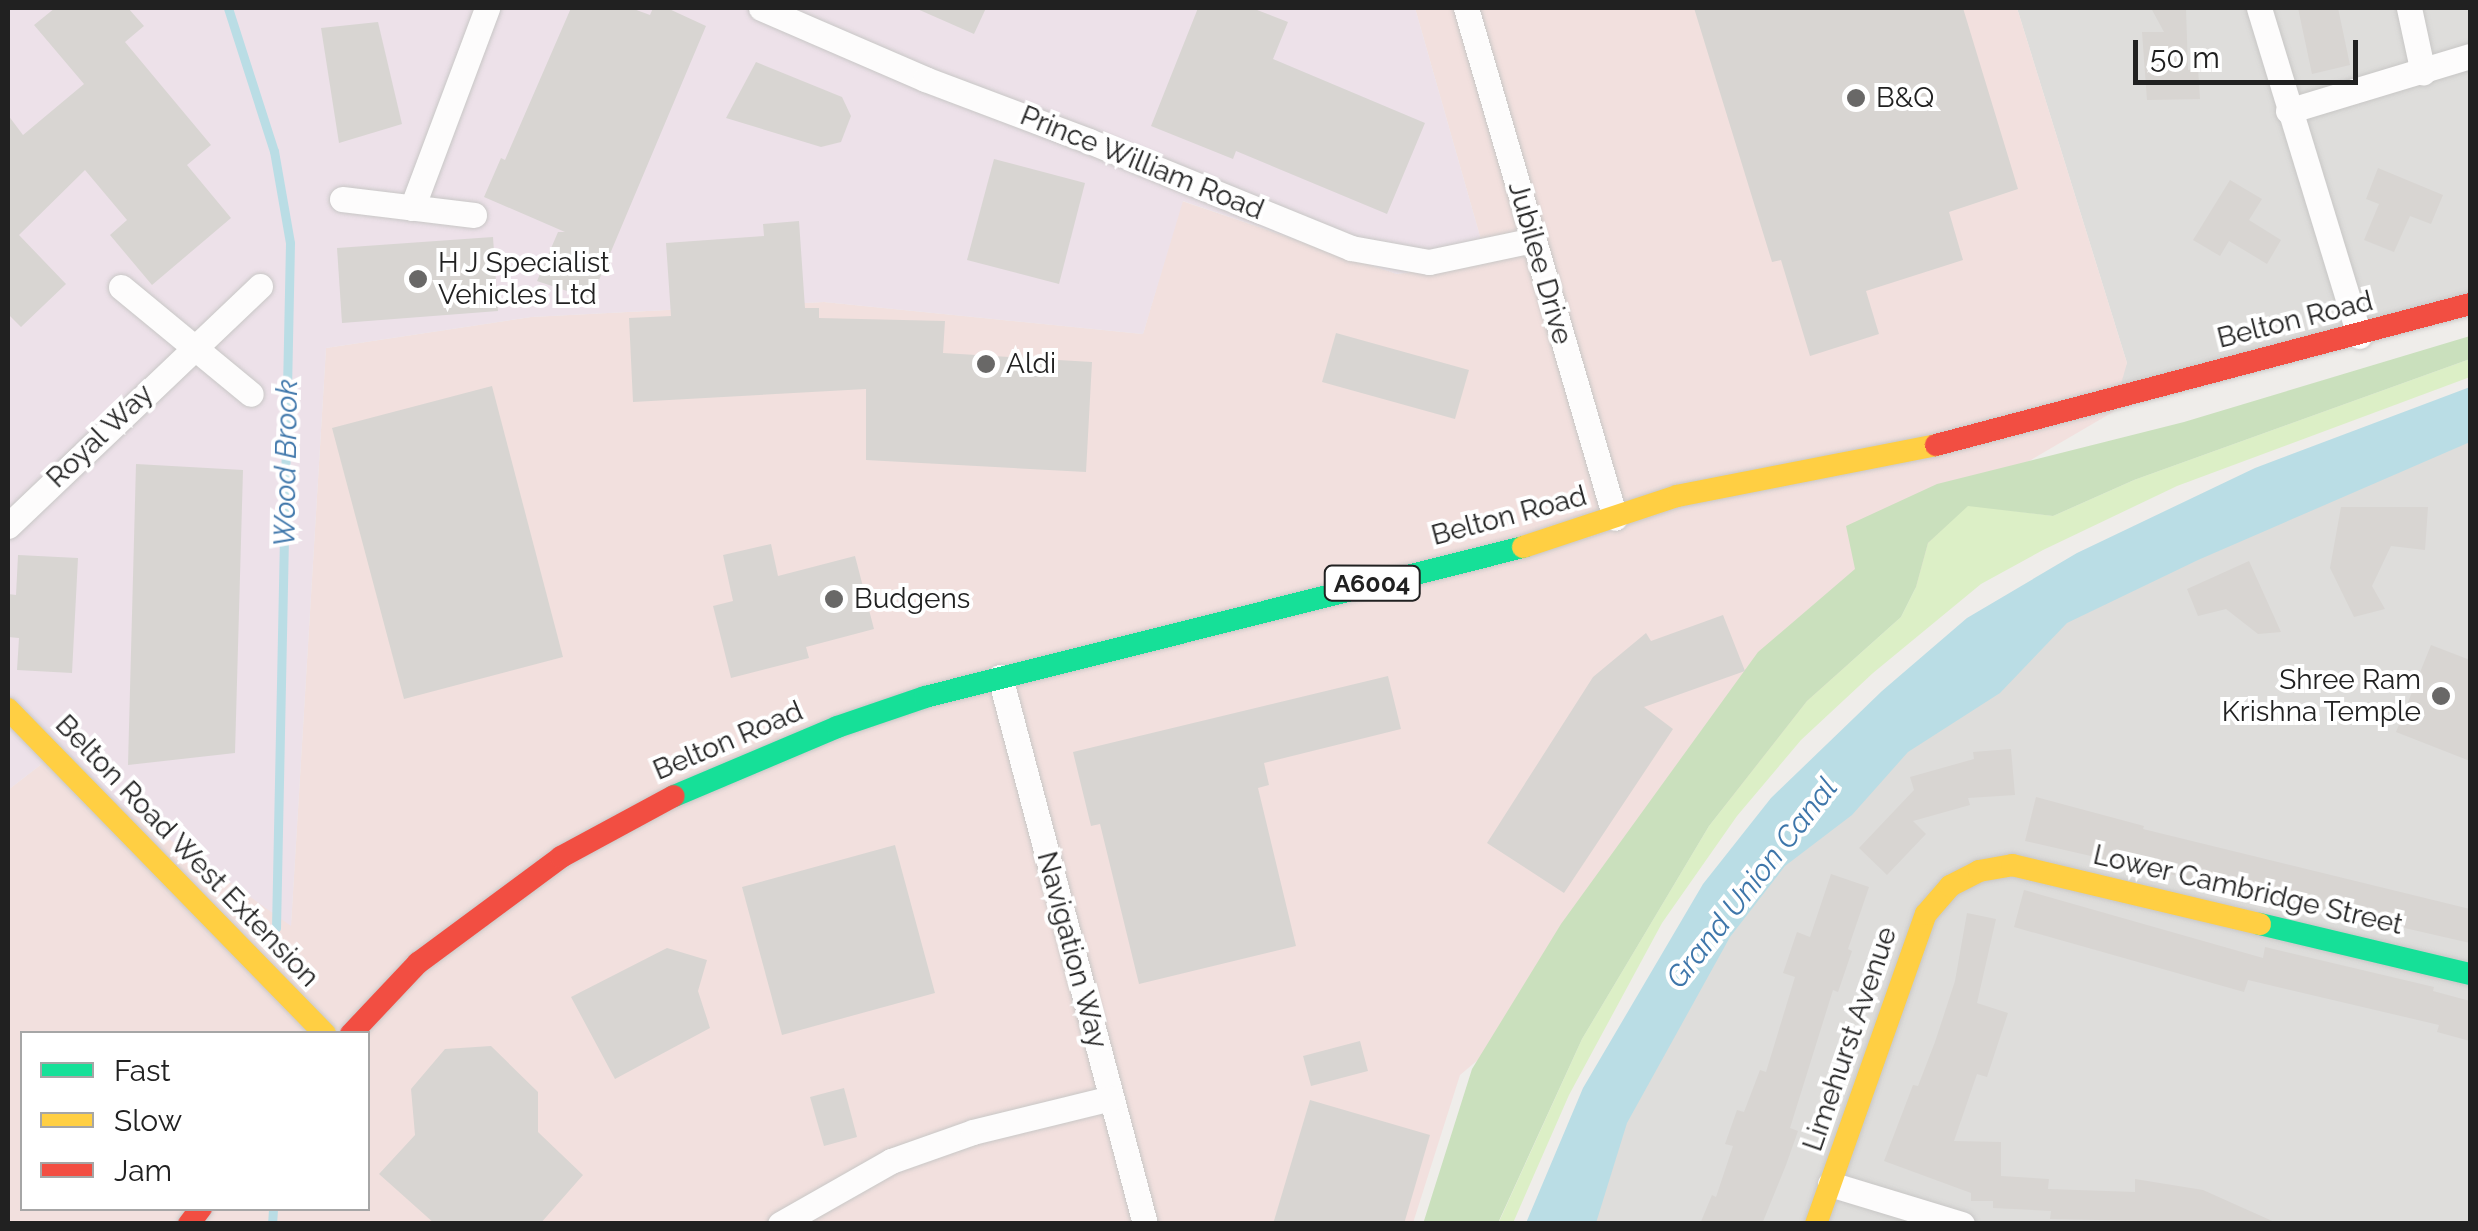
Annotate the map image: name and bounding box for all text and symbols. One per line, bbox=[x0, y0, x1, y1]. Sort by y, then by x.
scale bar bbox=[2138, 20, 2363, 82]
text: 50 m bbox=[2150, 40, 2220, 75]
place label: B&Q bbox=[1876, 81, 1934, 115]
marker: B&Q bbox=[1845, 87, 1867, 109]
street label: Prince William Road bbox=[1015, 99, 1269, 227]
street label: Jubilee Drive bbox=[1501, 178, 1579, 348]
place label: H J Specialist Vehicles Ltd bbox=[438, 246, 610, 312]
marker: H J Specialist Vehicles Ltd bbox=[407, 268, 429, 290]
street label: Belton Road bbox=[2214, 284, 2376, 356]
place label: Aldi bbox=[1006, 347, 1056, 381]
marker: Aldi bbox=[975, 353, 997, 375]
street label: Royal Way bbox=[39, 376, 161, 496]
water label: Wood Brook bbox=[267, 379, 305, 547]
street label: Belton Road bbox=[1428, 479, 1590, 553]
road number: A6004 bbox=[1322, 563, 1422, 603]
place label: Budgens bbox=[854, 582, 970, 616]
marker: Budgens bbox=[823, 588, 845, 610]
place label: Shree Ram Krishna Temple bbox=[2221, 663, 2421, 729]
marker: Shree Ram Krishna Temple bbox=[2430, 685, 2452, 707]
street label: Belton Road bbox=[648, 694, 808, 788]
street label: Belton Road West Extension bbox=[48, 708, 326, 994]
water label: Grand Union Canal bbox=[1659, 771, 1845, 995]
street label: Lower Cambridge Street bbox=[2090, 838, 2406, 942]
street label: Navigation Way bbox=[1029, 848, 1115, 1052]
street label: Limehurst Avenue bbox=[1796, 922, 1904, 1156]
legend bbox=[20, 1031, 370, 1211]
text: Fast bbox=[114, 1053, 171, 1088]
text: Slow bbox=[114, 1103, 182, 1138]
text: Jam bbox=[114, 1153, 172, 1188]

